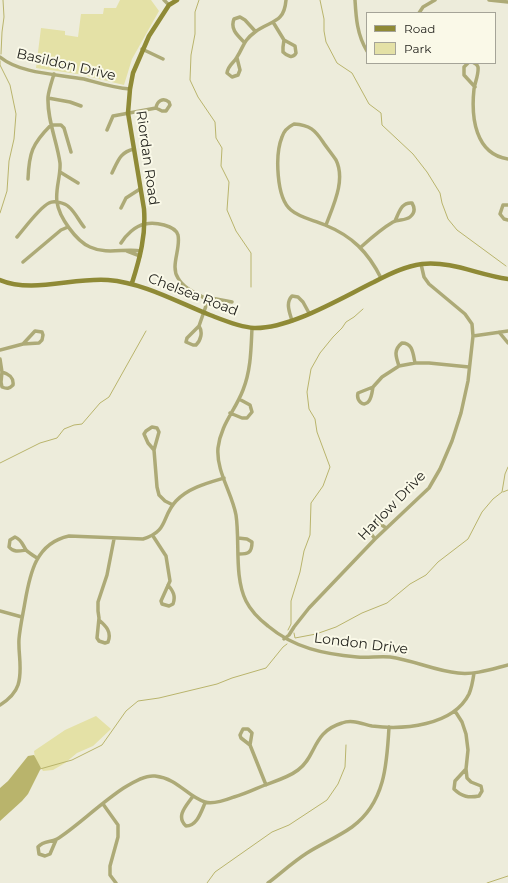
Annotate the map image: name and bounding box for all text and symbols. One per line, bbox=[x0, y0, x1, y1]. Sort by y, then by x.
legend bbox=[366, 12, 496, 64]
text: Road bbox=[404, 21, 435, 36]
text: Park bbox=[404, 41, 431, 56]
street label: Basildon Drive bbox=[15, 45, 117, 85]
street label: Riordan Road bbox=[132, 110, 162, 206]
street label: Chelsea Road bbox=[146, 270, 240, 320]
street label: Harlow Drive bbox=[355, 468, 429, 544]
street label: London Drive bbox=[313, 630, 409, 658]

